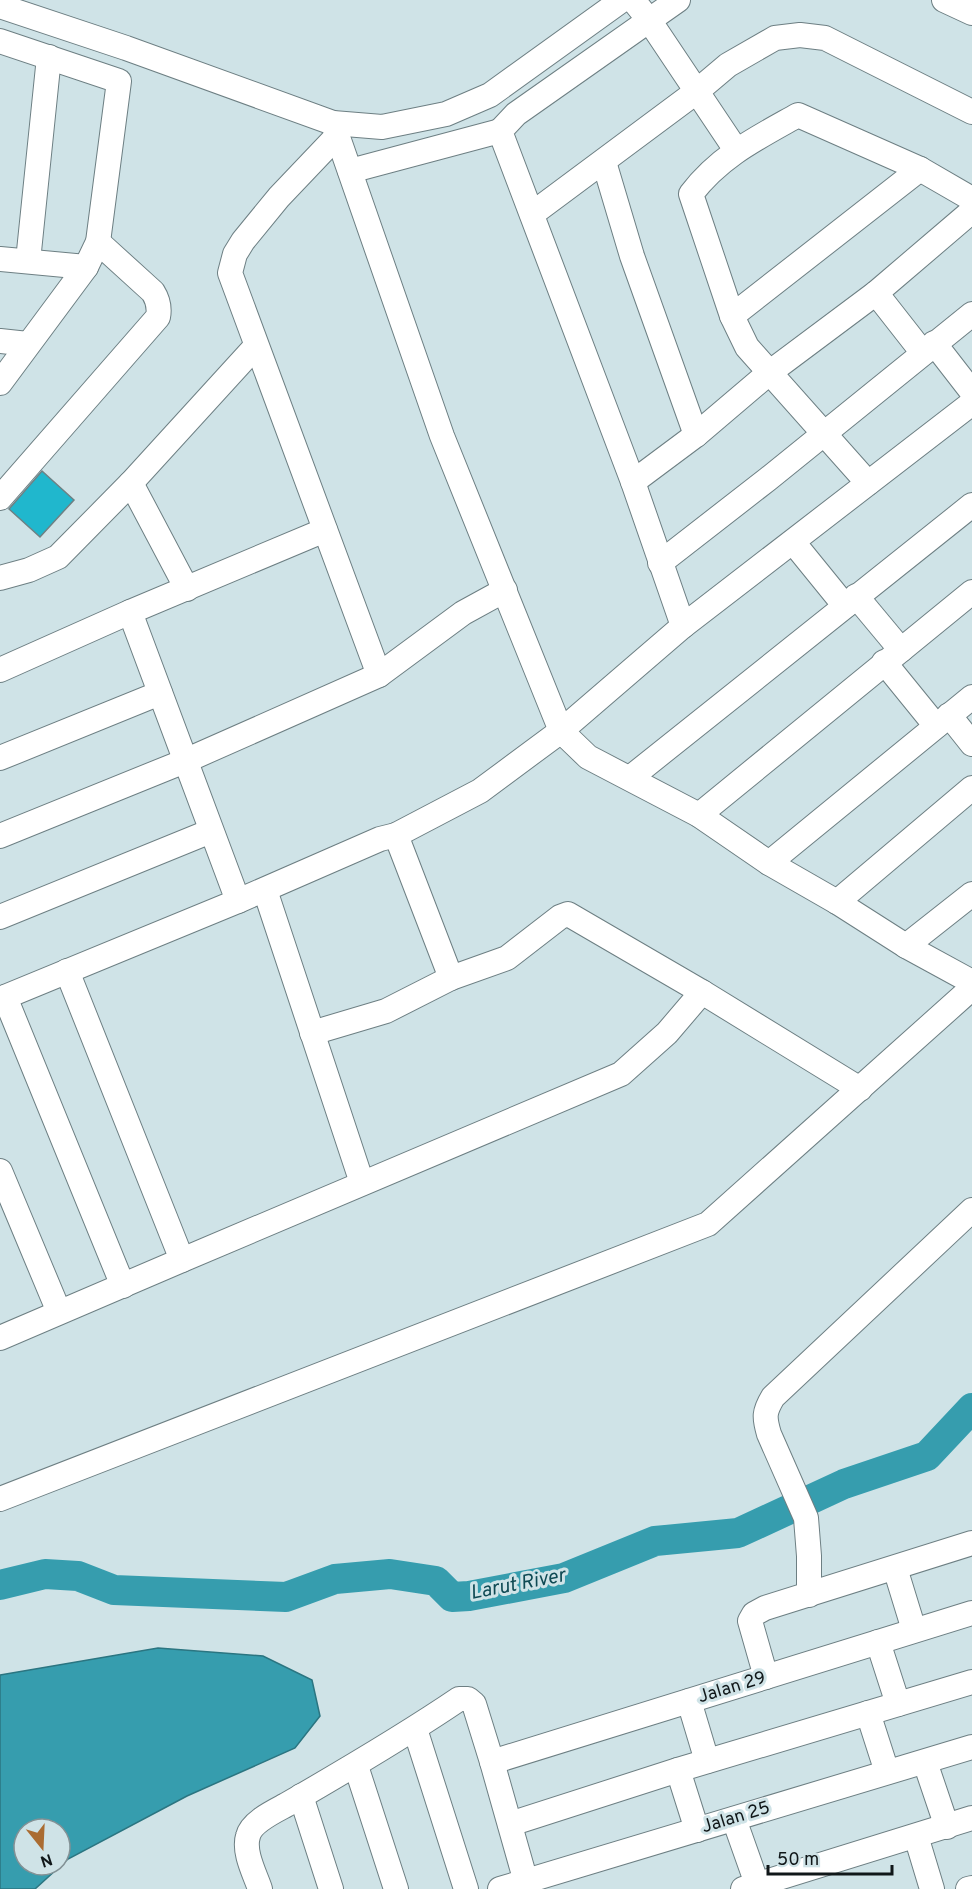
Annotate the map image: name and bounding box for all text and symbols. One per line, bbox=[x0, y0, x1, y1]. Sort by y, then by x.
water label: Larut River bbox=[468, 1563, 569, 1607]
street label: Jalan 29 bbox=[695, 1667, 769, 1709]
street label: Jalan 25 bbox=[699, 1797, 773, 1839]
north arrow bbox=[12, 1817, 72, 1877]
scale bar bbox=[768, 1838, 892, 1876]
text: N bbox=[37, 1848, 55, 1871]
text: 50 m bbox=[777, 1849, 819, 1872]

